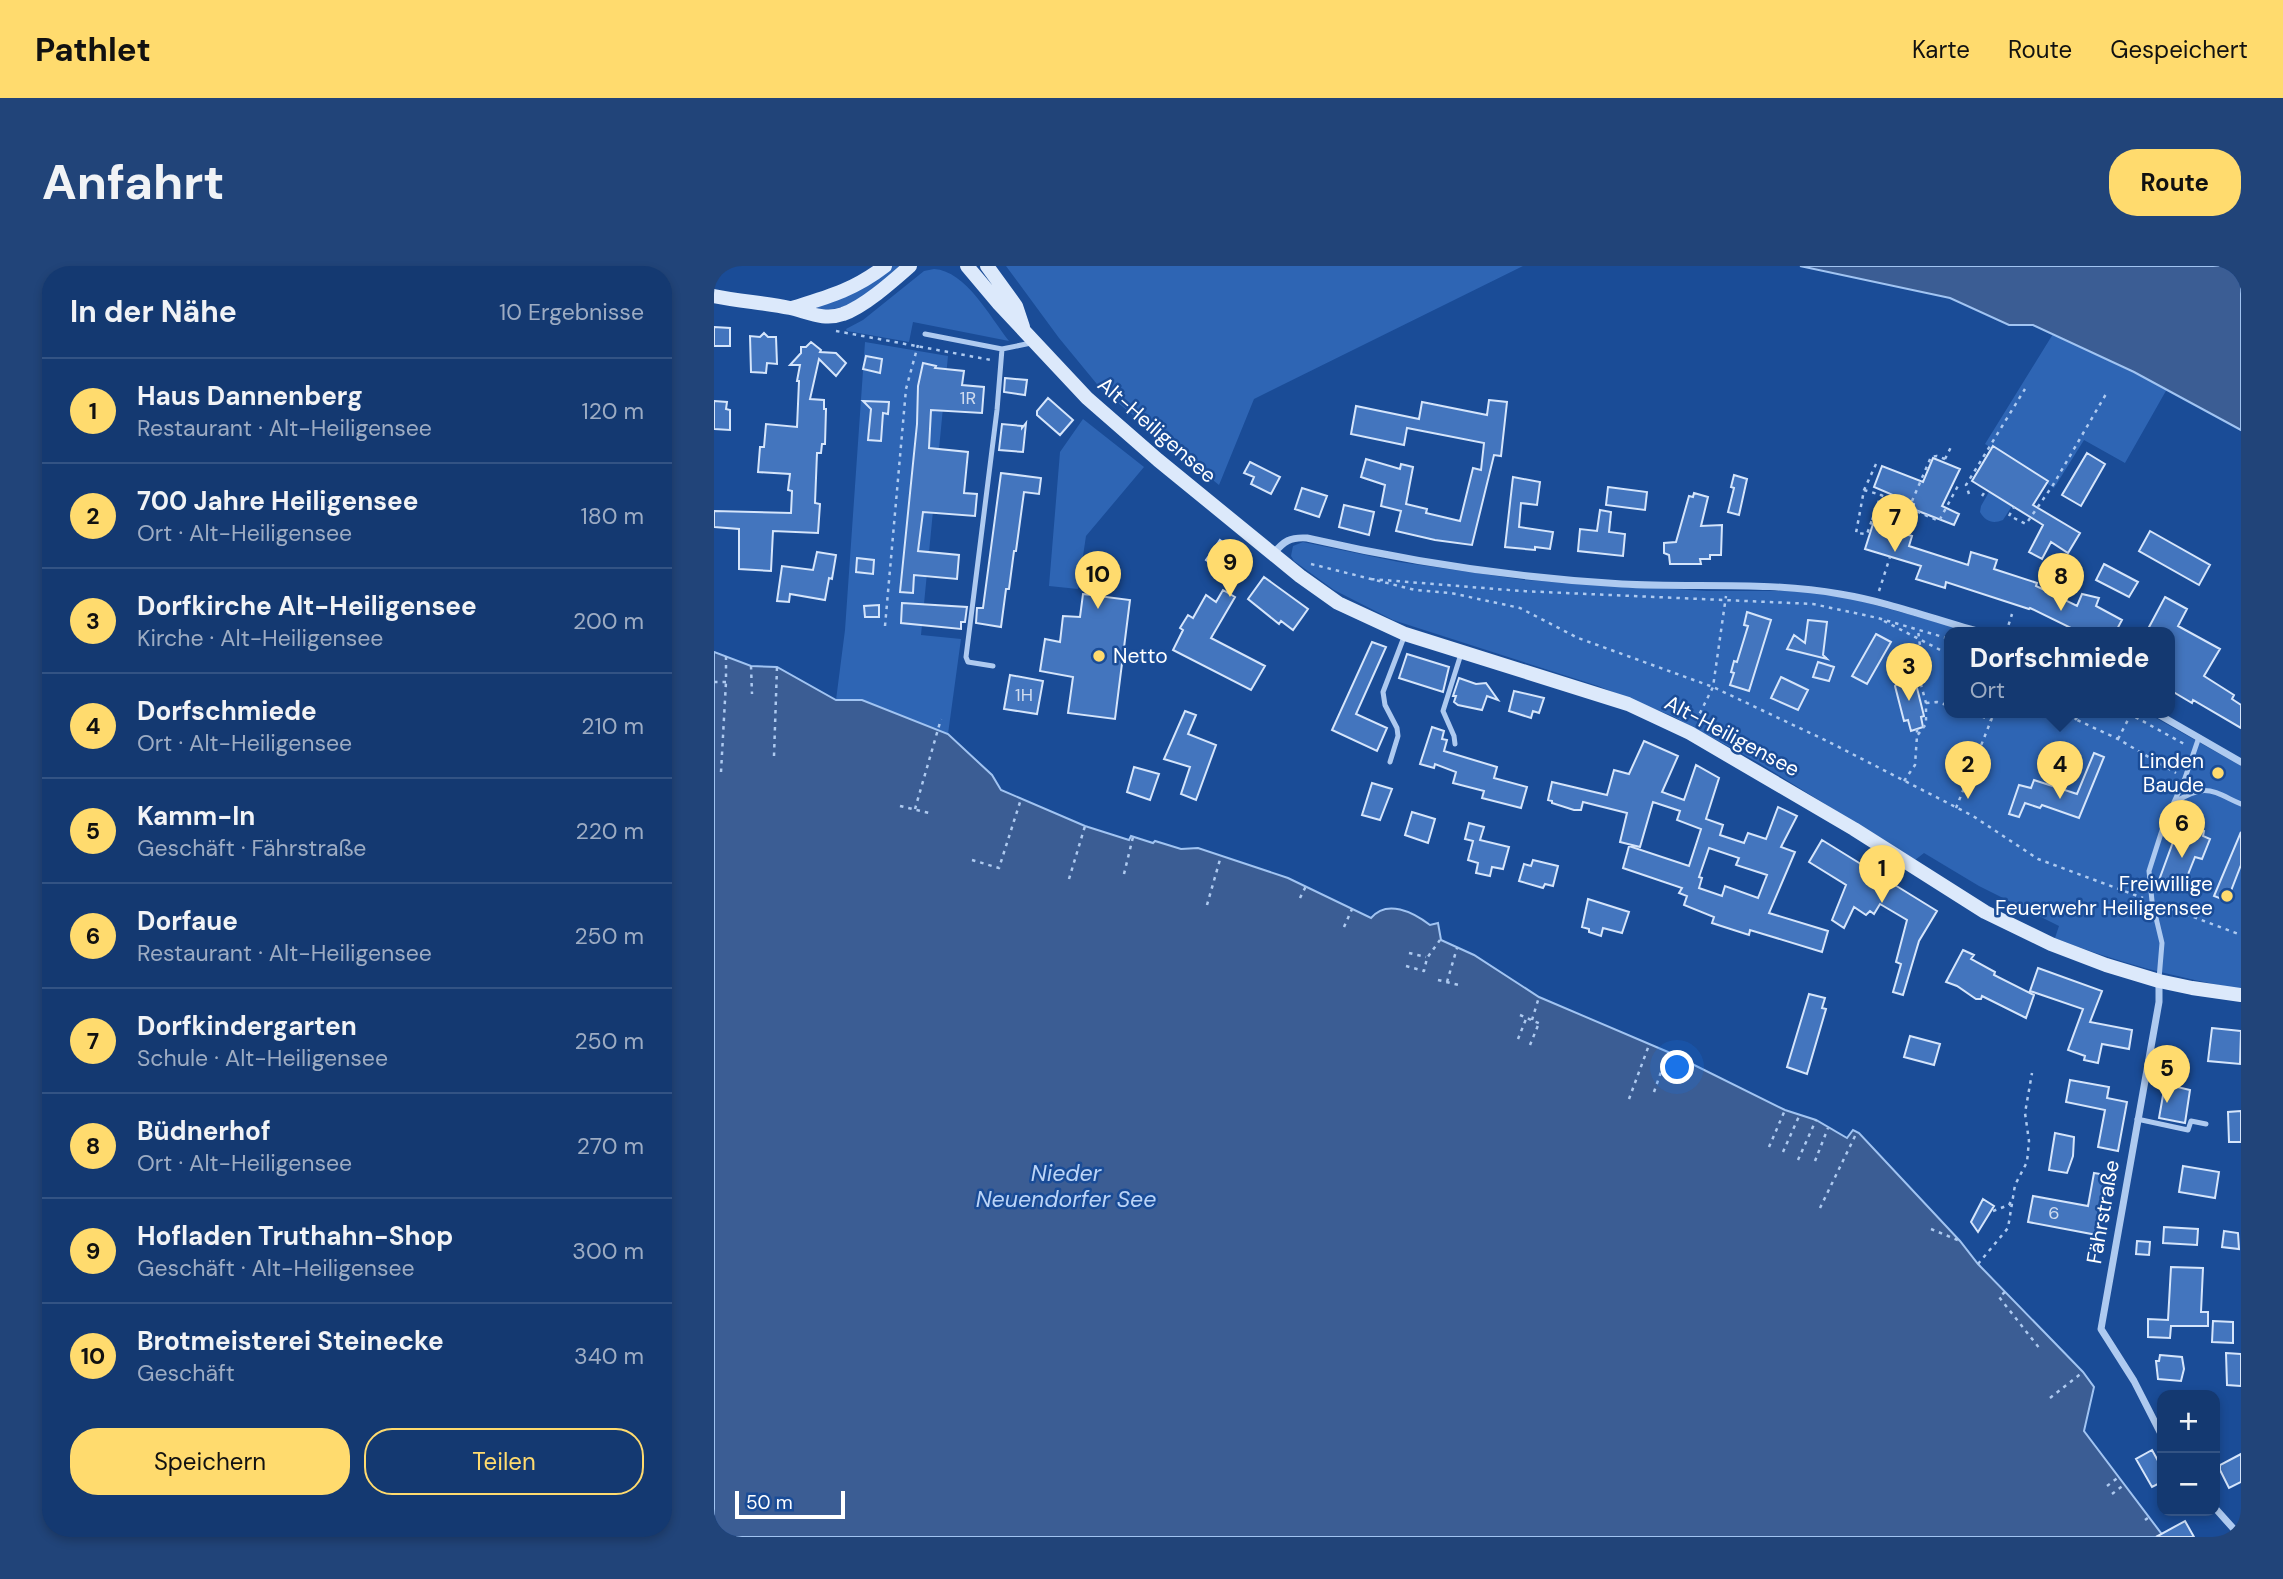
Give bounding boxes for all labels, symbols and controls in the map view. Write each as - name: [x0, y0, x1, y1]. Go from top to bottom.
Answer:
- text: Pathlet: [35, 28, 151, 71]
- text: Karte: [1912, 34, 1970, 65]
- text: Route: [2008, 34, 2072, 65]
- text: Gespeichert: [2110, 34, 2248, 65]
- button: Route: [2109, 149, 2241, 216]
- text: Anfahrt: [42, 150, 224, 214]
- text: In der Nähe: [70, 292, 237, 331]
- text: 10 Ergebnisse: [499, 297, 644, 327]
- street label: Alt-Heiligensee: [1092, 371, 1222, 489]
- text: Haus Dannenberg: [137, 379, 363, 413]
- house number: 1R: [960, 386, 976, 410]
- text: 1: [89, 396, 97, 426]
- text: 120 m: [581, 396, 644, 426]
- text: Restaurant · Alt-Heiligensee: [137, 413, 432, 443]
- text: 700 Jahre Heiligensee: [137, 484, 418, 518]
- pin: 7: [1872, 494, 1918, 552]
- text: 2: [86, 501, 100, 531]
- text: 180 m: [580, 501, 644, 531]
- text: Ort · Alt-Heiligensee: [137, 518, 352, 548]
- pin: 9: [1207, 539, 1253, 597]
- pin: 10: [1075, 551, 1121, 609]
- pin: 8: [2038, 553, 2084, 611]
- text: Dorfkirche Alt-Heiligensee: [137, 589, 477, 623]
- text: 3: [86, 606, 100, 636]
- text: 200 m: [573, 606, 644, 636]
- text: Kirche · Alt-Heiligensee: [137, 623, 383, 653]
- popup: [1944, 627, 2175, 718]
- text: Dorfschmiede: [1970, 641, 2149, 675]
- place label: Netto: [1113, 642, 1168, 670]
- pin: 3: [1886, 643, 1932, 701]
- marker: Netto: [1091, 648, 1107, 664]
- text: Ort: [1970, 675, 2005, 705]
- house number: 1H: [1015, 683, 1033, 707]
- street label: Alt-Heiligensee: [1660, 689, 1804, 783]
- text: Dorfschmiede: [137, 694, 317, 728]
- text: 4: [86, 711, 100, 741]
- text: 210 m: [581, 711, 644, 741]
- text: Ort · Alt-Heiligensee: [137, 728, 352, 758]
- pin: 2: [1945, 741, 1991, 799]
- pin: 4: [2037, 741, 2083, 799]
- place label: Linden Baude: [2139, 747, 2204, 799]
- marker: Linden Baude: [2210, 765, 2226, 781]
- text: Kamm-In: [137, 799, 255, 833]
- pin: 6: [2159, 800, 2205, 858]
- text: 5: [86, 816, 100, 846]
- text: 220 m: [575, 816, 644, 846]
- text: Geschäft · Fährstraße: [137, 833, 366, 863]
- pin: 1: [1859, 845, 1905, 903]
- place label: Freiwillige Feuerwehr Heiligensee: [1995, 870, 2213, 922]
- marker: Freiwillige Feuerwehr Heiligensee: [2219, 888, 2235, 904]
- text: Dorfaue: [137, 904, 238, 938]
- text: 6: [86, 921, 100, 951]
- text: 250 m: [574, 921, 644, 951]
- text: Restaurant · Alt-Heiligensee: [137, 938, 432, 968]
- text: Dorfkindergarten: [137, 1009, 357, 1043]
- text: 7: [87, 1026, 99, 1056]
- text: 250 m: [574, 1026, 644, 1056]
- text: Schule · Alt-Heiligensee: [137, 1043, 388, 1073]
- pin: 5: [2144, 1045, 2190, 1103]
- your location: [1660, 1050, 1694, 1084]
- text: Büdnerhof: [137, 1114, 271, 1148]
- text: 8: [86, 1131, 100, 1161]
- text: 270 m: [577, 1131, 644, 1161]
- text: Ort · Alt-Heiligensee: [137, 1148, 352, 1178]
- water label: Nieder Neuendorfer See: [976, 1158, 1156, 1214]
- street label: Fährstraße: [2080, 1158, 2126, 1266]
- house number: 6: [2048, 1201, 2060, 1225]
- text: Hofladen Truthahn-Shop: [137, 1219, 453, 1253]
- text: 9: [86, 1236, 100, 1266]
- text: 300 m: [572, 1236, 644, 1266]
- text: Geschäft · Alt-Heiligensee: [137, 1253, 415, 1283]
- text: Brotmeisterei Steinecke: [137, 1324, 444, 1358]
- text: 10: [81, 1341, 105, 1371]
- text: 340 m: [574, 1341, 644, 1371]
- text: Geschäft: [137, 1358, 235, 1388]
- map controls: [2157, 1390, 2220, 1516]
- button: +: [2157, 1390, 2220, 1453]
- button: Speichern: [70, 1428, 350, 1495]
- button: Teilen: [364, 1428, 644, 1495]
- button: −: [2157, 1453, 2220, 1516]
- scale bar: [735, 1488, 845, 1520]
- text: 50 m: [746, 1490, 793, 1515]

